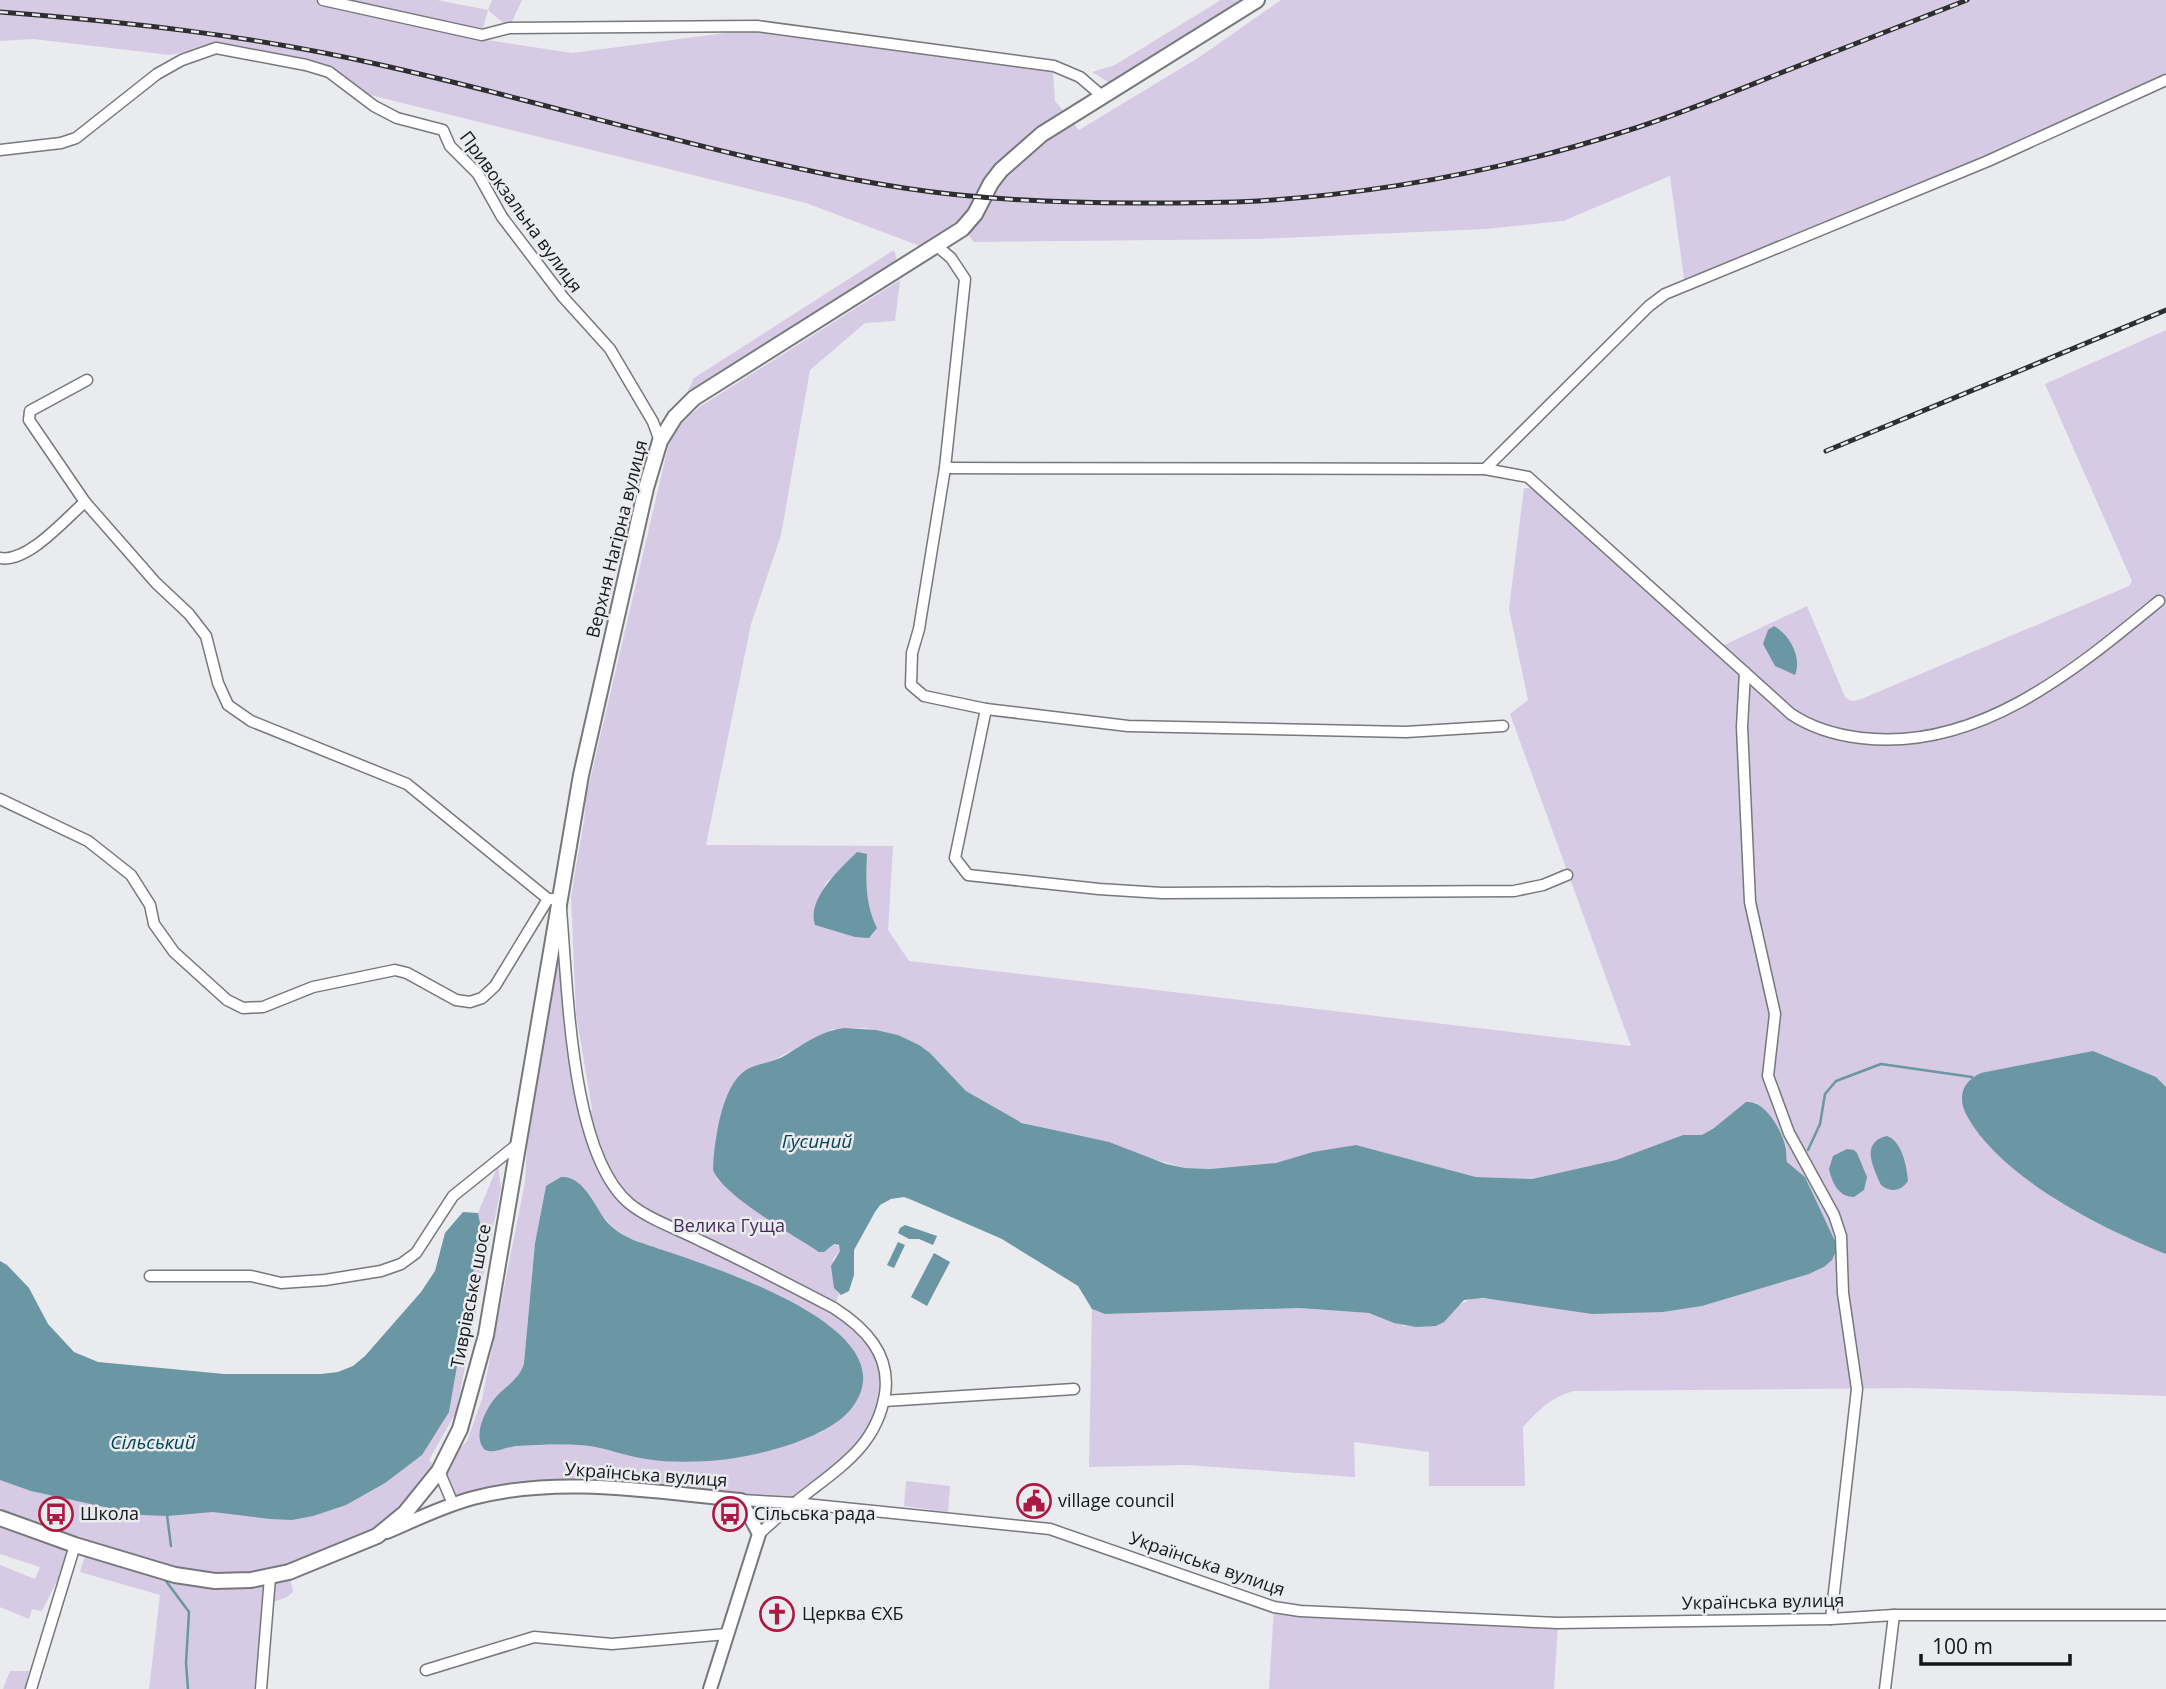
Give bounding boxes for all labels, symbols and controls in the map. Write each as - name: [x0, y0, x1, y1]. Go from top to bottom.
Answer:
- street label: Привокзальна вулиця: [455, 126, 589, 297]
- street label: Верхня Нагірна вулиця: [580, 437, 652, 640]
- water label: Гусиний: [782, 1128, 852, 1154]
- park label: Велика Гуща: [673, 1213, 785, 1237]
- street label: Тиврівське шосе: [444, 1222, 496, 1370]
- water label: Сільський: [110, 1429, 196, 1455]
- street label: Українська вулиця: [564, 1456, 728, 1492]
- public building icon: village council: [1015, 1482, 1053, 1520]
- place label: village council: [1058, 1488, 1174, 1512]
- bus stop icon: Школа: [37, 1495, 75, 1533]
- bus stop icon: Сільська рада: [711, 1495, 749, 1533]
- place label: Школа: [80, 1501, 139, 1525]
- place label: Сільська рада: [754, 1501, 875, 1525]
- street label: Українська вулиця: [1126, 1525, 1288, 1601]
- street label: Українська вулиця: [1681, 1588, 1845, 1614]
- church icon: Церква ЄХБ: [758, 1595, 796, 1633]
- place label: Церква ЄХБ: [802, 1601, 904, 1625]
- scale bar: [1921, 1622, 2070, 1666]
- text: 100 m: [1932, 1632, 1993, 1660]

